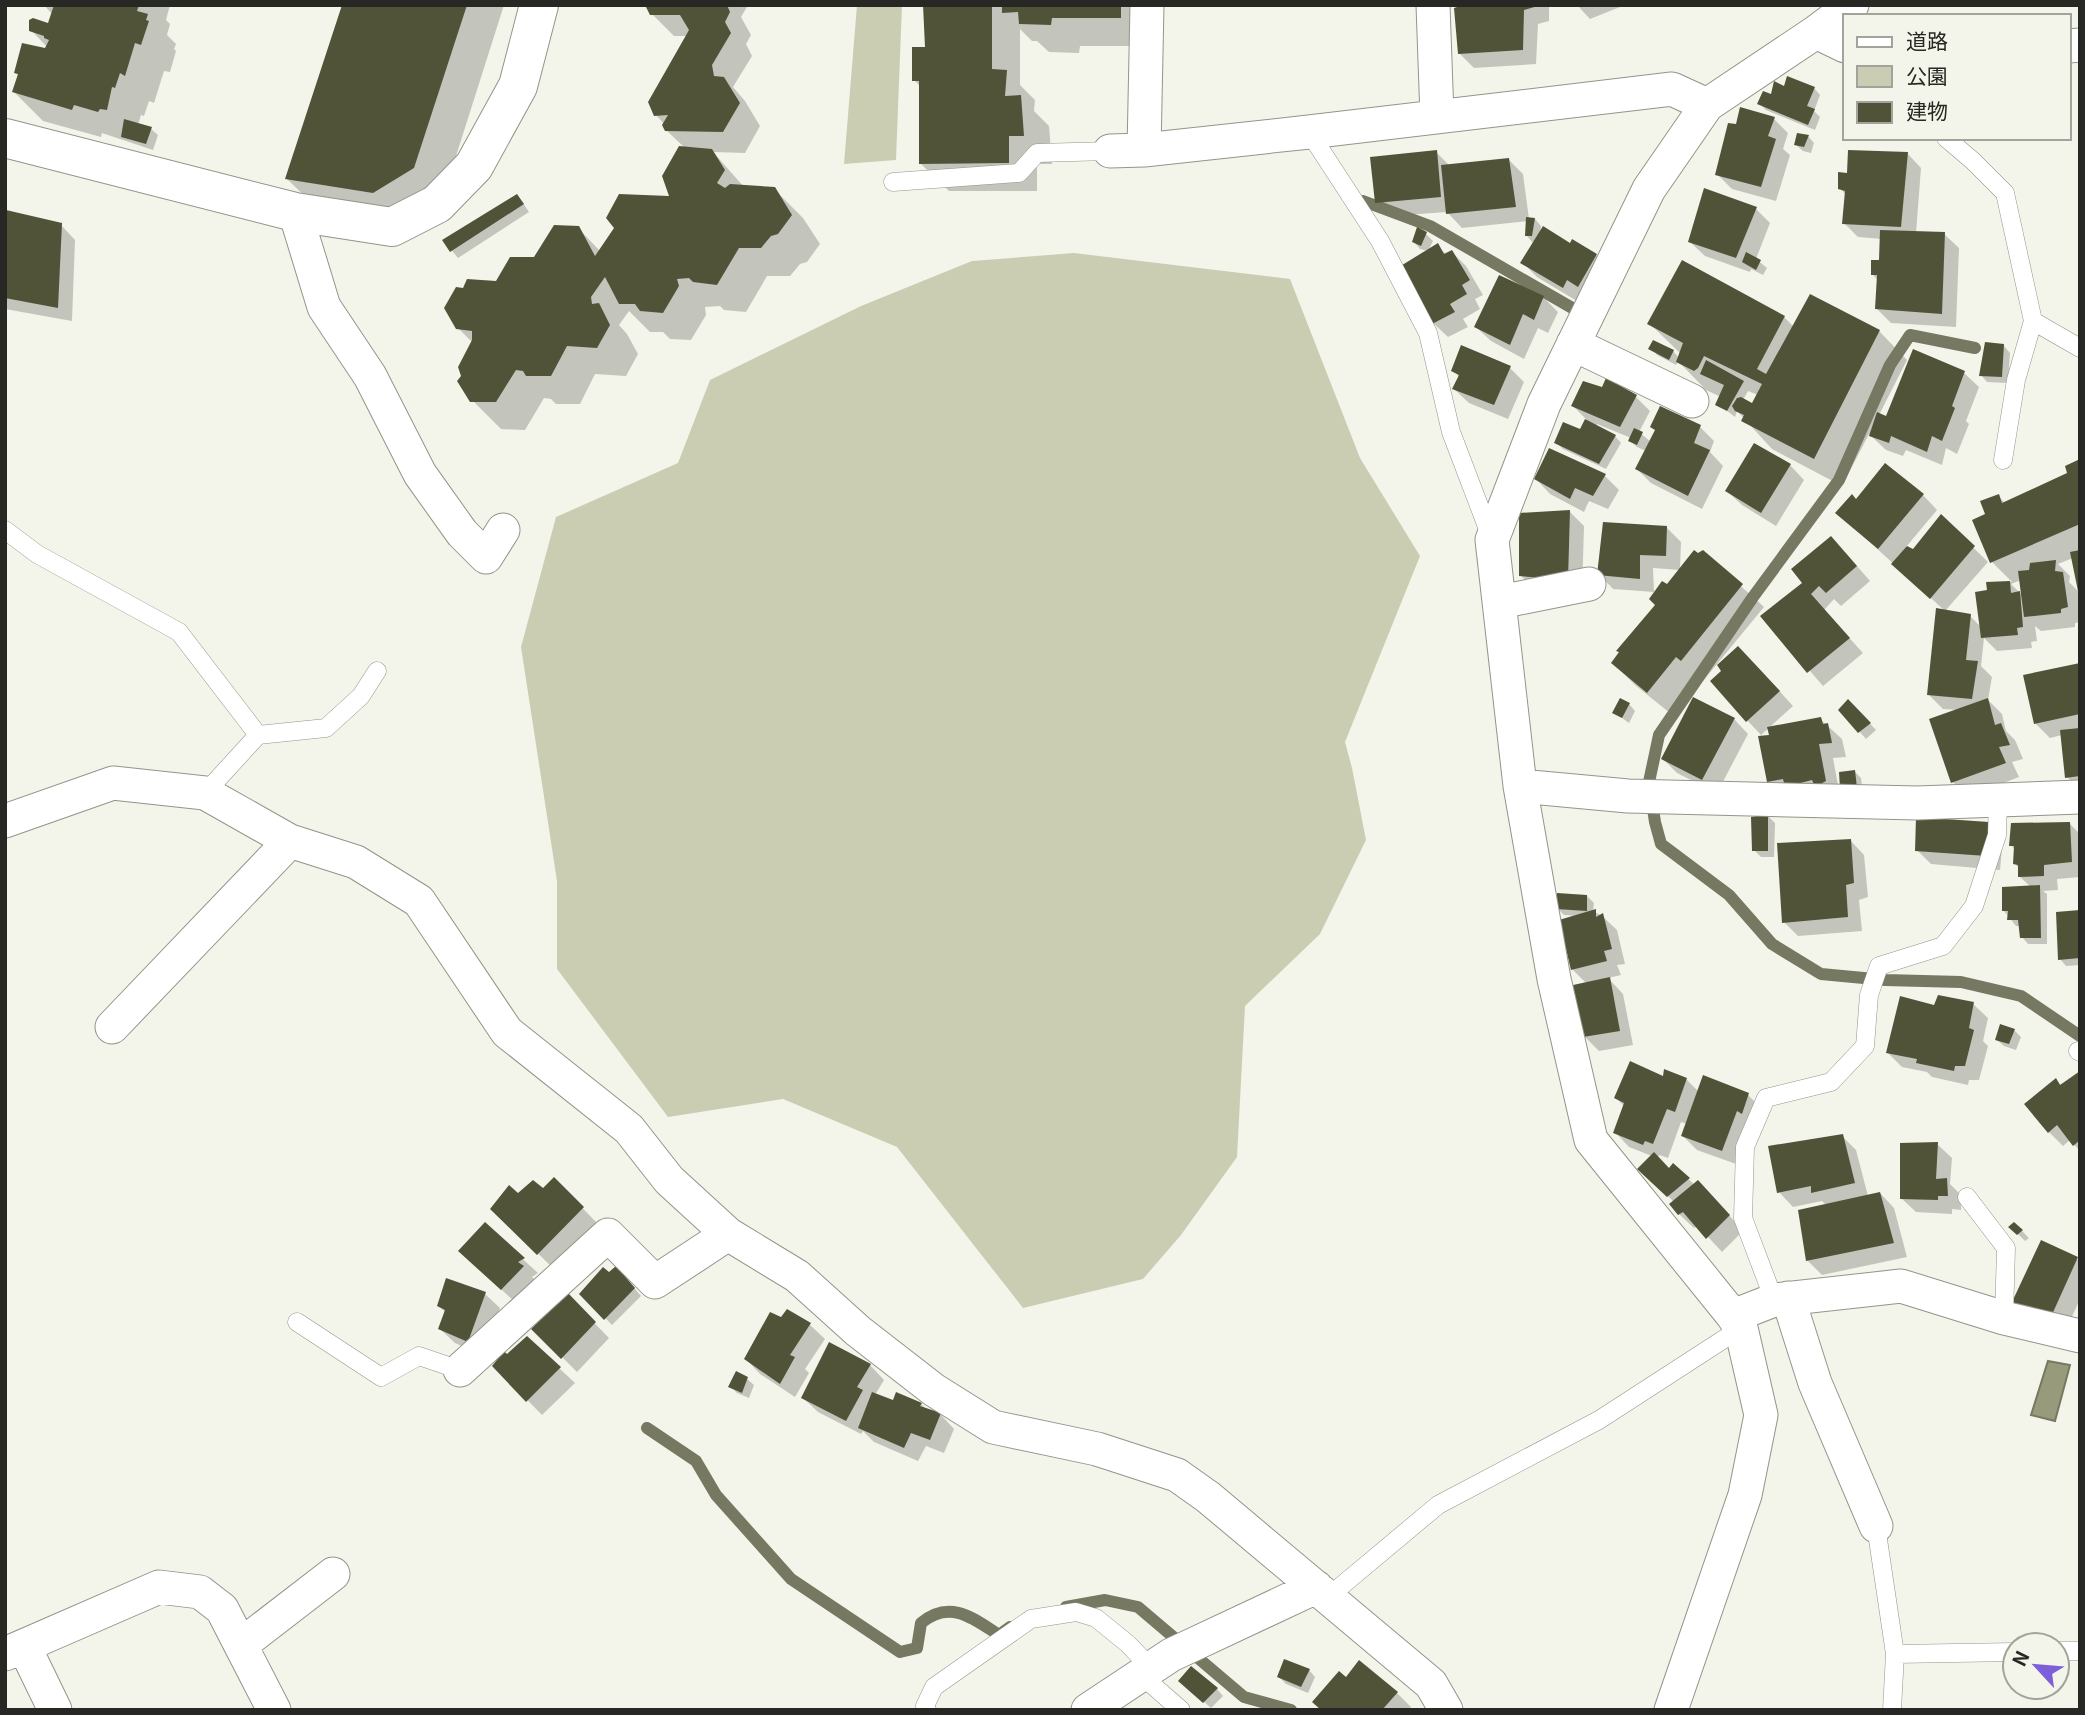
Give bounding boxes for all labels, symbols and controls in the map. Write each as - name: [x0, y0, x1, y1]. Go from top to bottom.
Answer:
- legend: [1843, 14, 2071, 140]
- text: 道路: [1906, 25, 1948, 55]
- text: 公園: [1906, 60, 1948, 90]
- text: 建物: [1906, 95, 1948, 125]
- north arrow: [2001, 1631, 2071, 1701]
- text: N: [2004, 1646, 2035, 1670]

